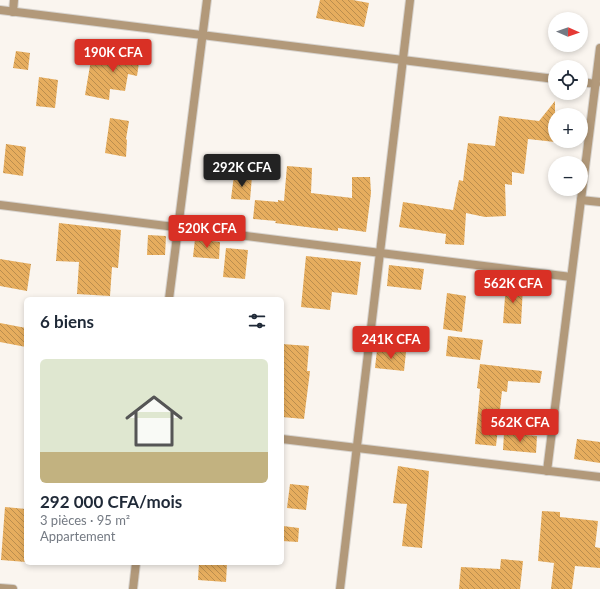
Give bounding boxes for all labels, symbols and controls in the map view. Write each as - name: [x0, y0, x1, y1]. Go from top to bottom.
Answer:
- north arrow: [548, 12, 588, 52]
- map controls: [548, 12, 588, 196]
- pin: 190K CFA: [72, 39, 154, 73]
- text: 190K CFA: [84, 44, 142, 60]
- button: locate: [548, 60, 588, 100]
- button: +: [548, 108, 588, 148]
- pin: 292K CFA: [201, 154, 283, 188]
- button: −: [548, 156, 588, 196]
- text: 292K CFA: [213, 159, 271, 175]
- pin: 520K CFA: [166, 215, 248, 249]
- text: 520K CFA: [178, 220, 236, 236]
- pin: 562K CFA: [472, 270, 554, 304]
- text: 562K CFA: [484, 275, 542, 291]
- icon: filters: [246, 310, 268, 332]
- text: 6 biens: [40, 311, 94, 332]
- pin: 241K CFA: [350, 326, 432, 360]
- text: 241K CFA: [362, 331, 420, 347]
- icon: home: [118, 385, 190, 457]
- pin: 562K CFA: [479, 409, 561, 443]
- text: 562K CFA: [491, 414, 549, 430]
- text: 292 000 CFA/mois: [40, 491, 182, 512]
- text: 3 pièces · 95 m²: [40, 512, 130, 528]
- text: Appartement: [40, 528, 115, 544]

